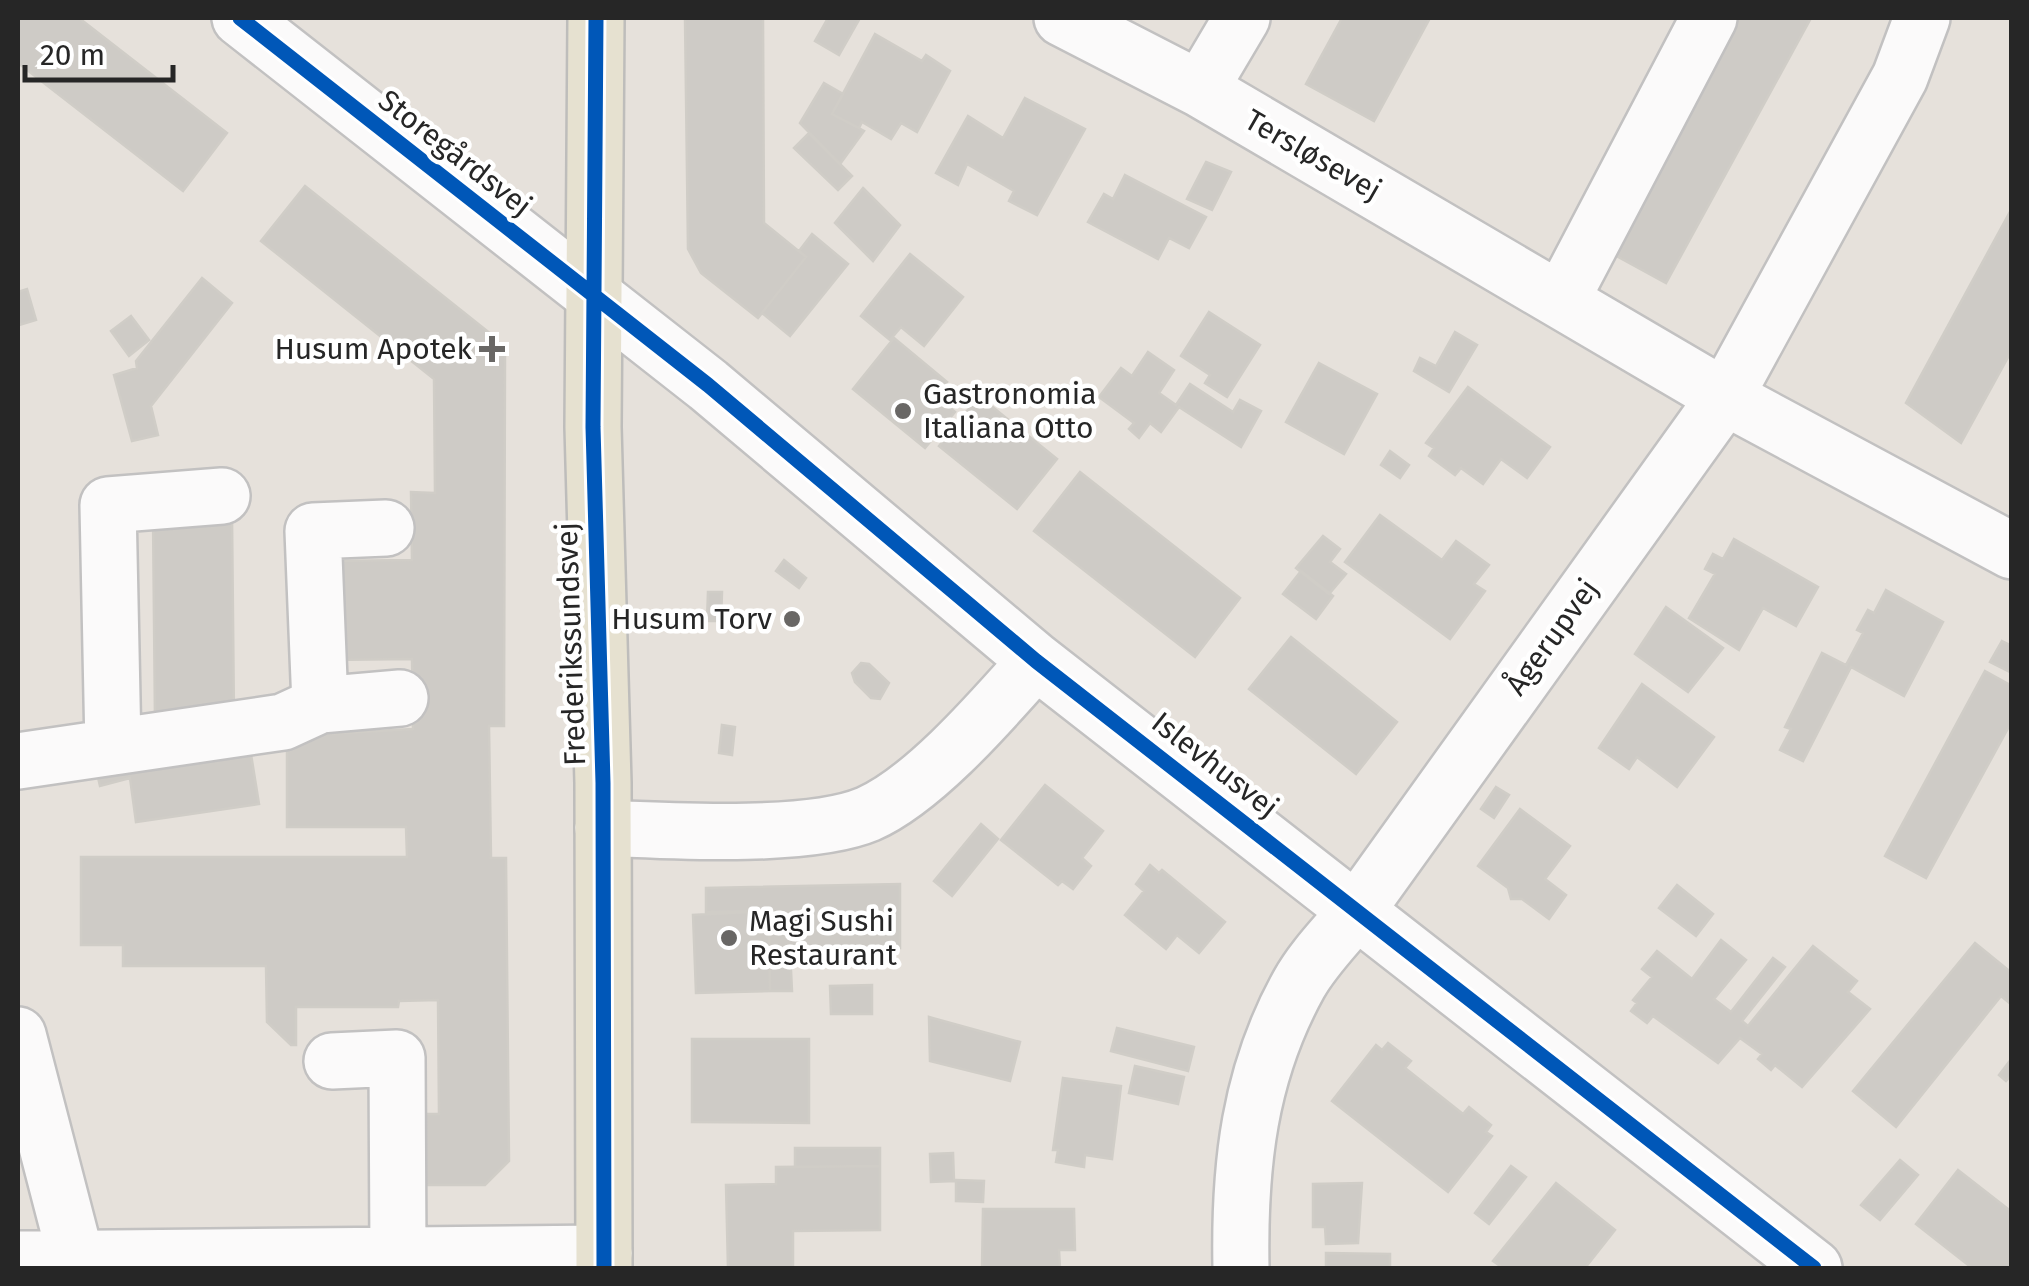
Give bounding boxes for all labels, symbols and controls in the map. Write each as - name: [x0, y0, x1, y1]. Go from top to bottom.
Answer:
- scale bar: [25, 20, 172, 82]
- text: 20 m: [40, 37, 105, 73]
- street label: Storegårdsvej: [371, 82, 539, 224]
- street label: Tersløsevej: [1239, 102, 1387, 208]
- place label: Husum Apotek: [274, 331, 473, 367]
- marker: Husum Apotek: [481, 338, 503, 360]
- place label: Gastronomia Italiana Otto: [923, 376, 1097, 446]
- marker: Gastronomia Italiana Otto: [892, 400, 914, 422]
- street label: Frederikssundsvej: [549, 522, 593, 766]
- street label: Ågerupvej: [1497, 571, 1606, 702]
- place label: Husum Torv: [611, 601, 772, 637]
- marker: Husum Torv: [781, 608, 803, 630]
- street label: Islevhusvej: [1145, 705, 1285, 825]
- place label: Magi Sushi Restaurant: [749, 903, 897, 973]
- marker: Magi Sushi Restaurant: [718, 927, 740, 949]

